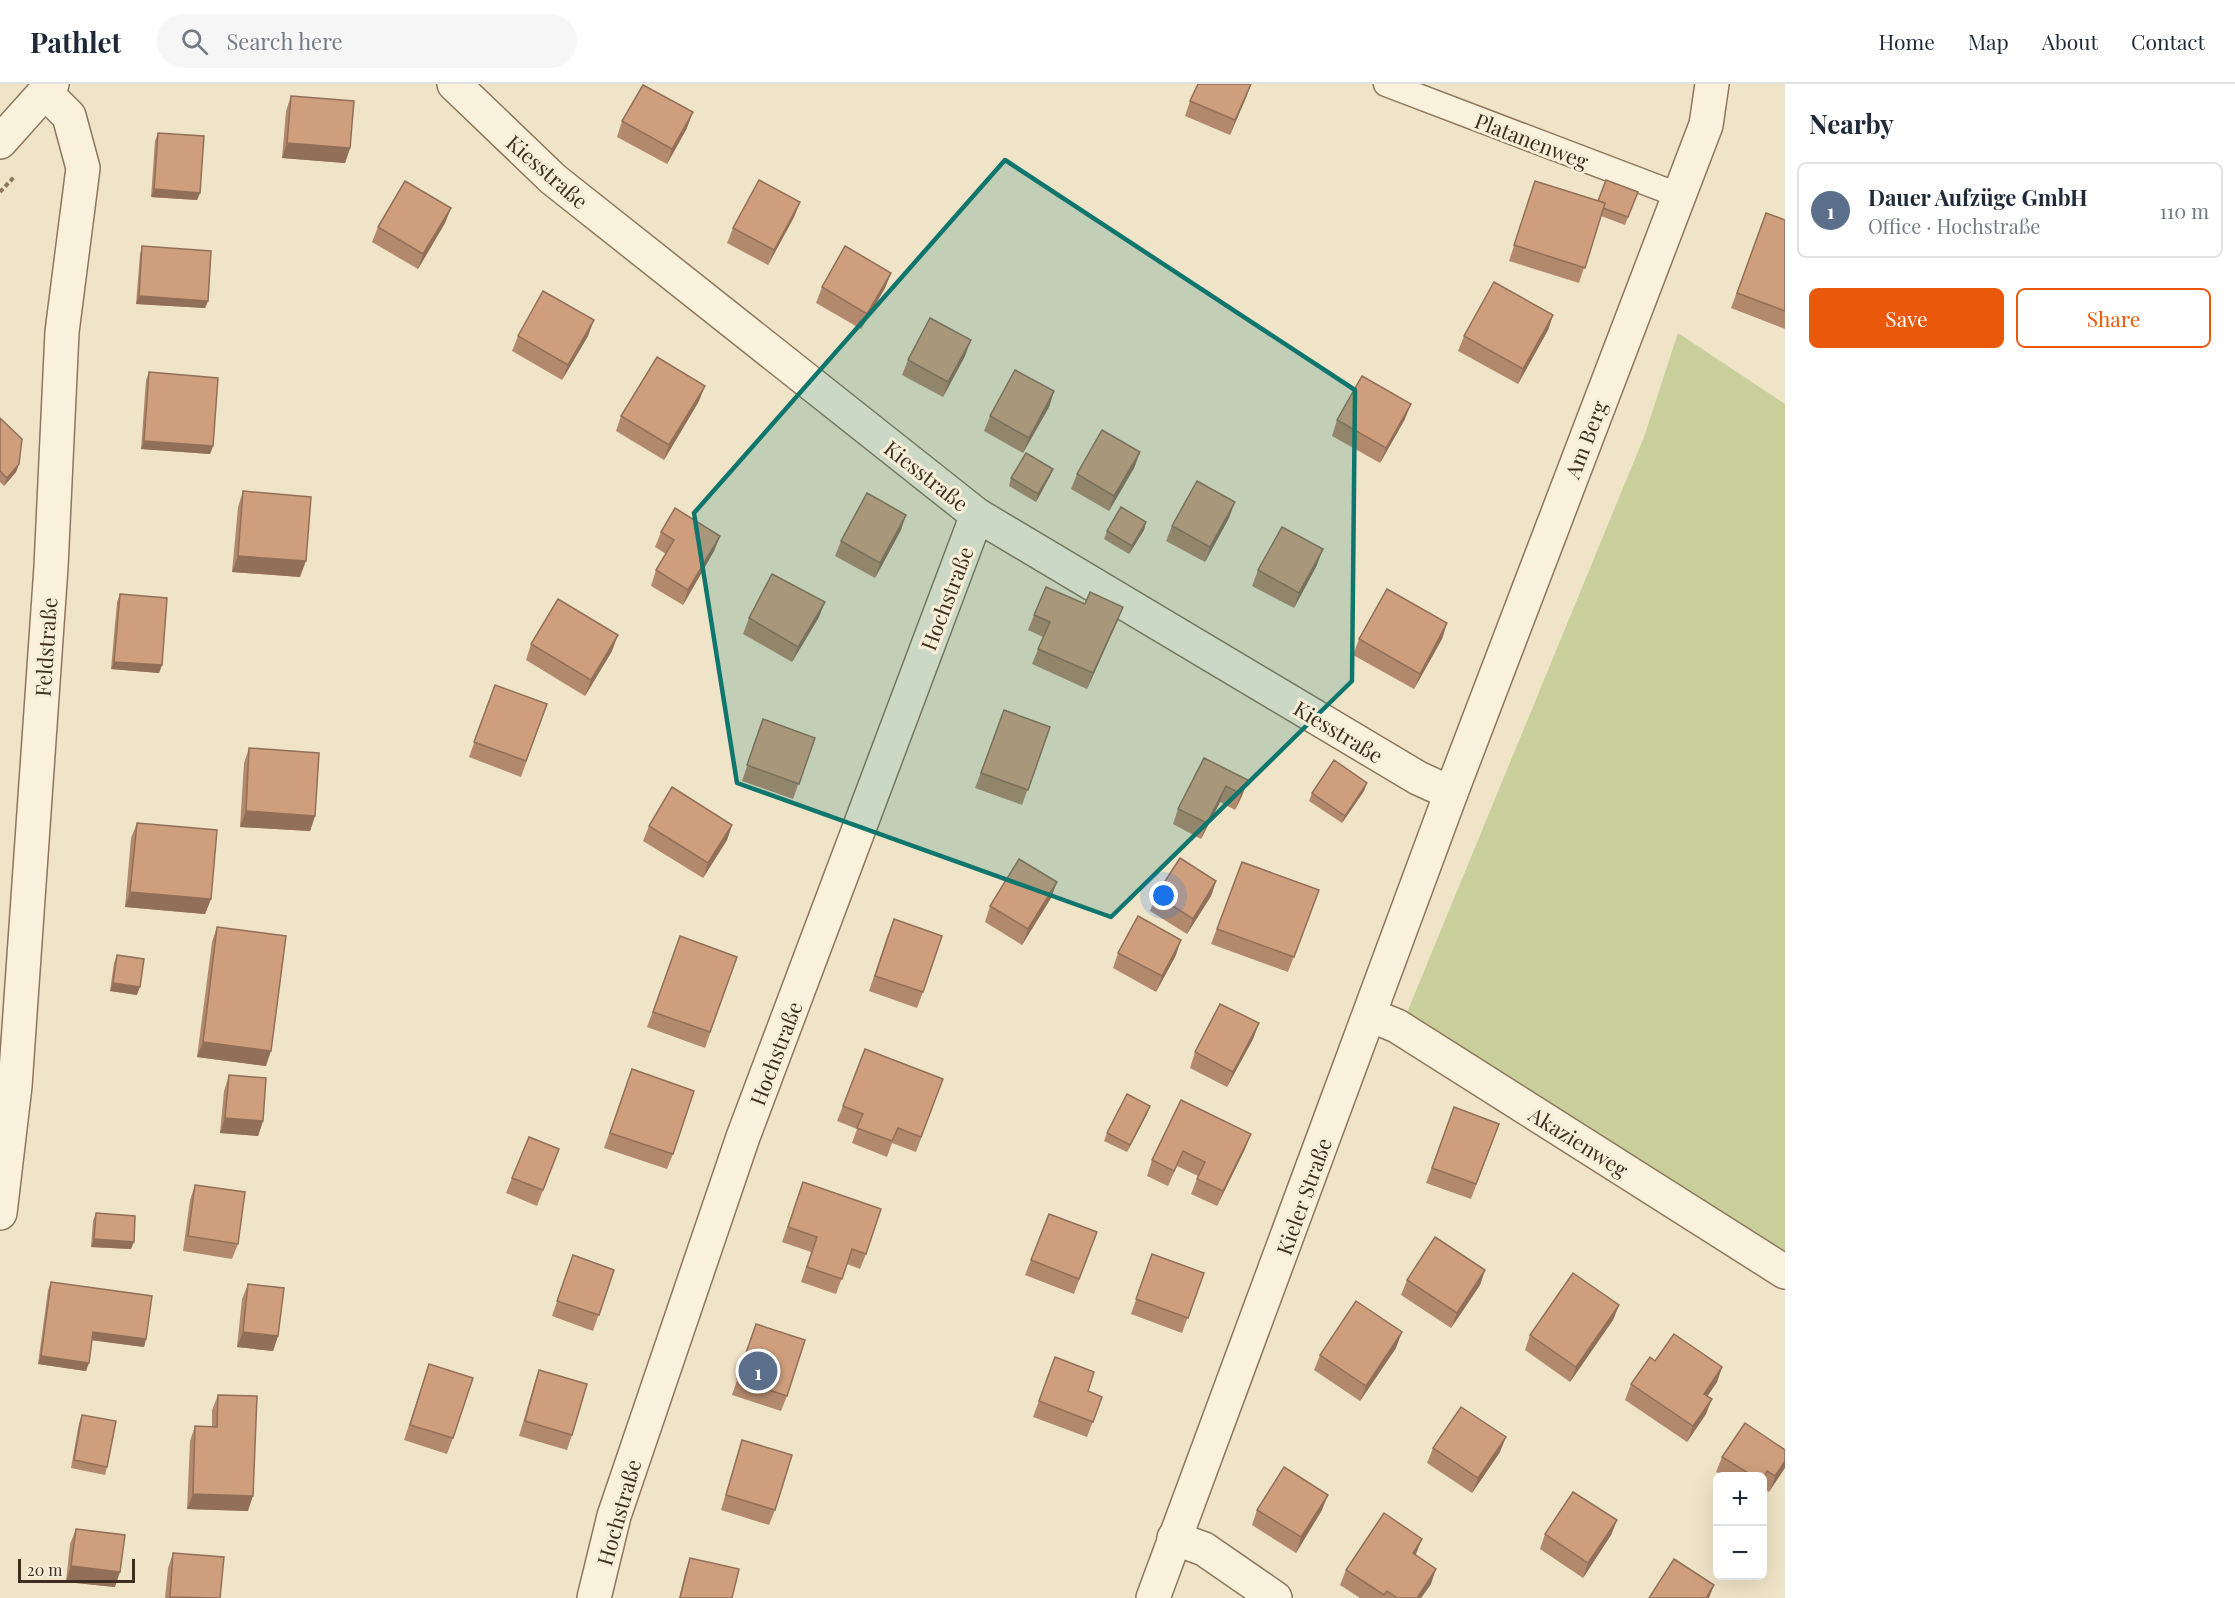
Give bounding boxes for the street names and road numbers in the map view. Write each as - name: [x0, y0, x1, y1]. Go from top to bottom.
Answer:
- street label: Platanenweg: [1471, 105, 1593, 175]
- street label: Kiesstraße: [501, 128, 595, 214]
- street label: Am Berg: [1557, 396, 1613, 483]
- street label: Kiesstraße: [879, 433, 975, 517]
- street label: Hochstraße: [913, 542, 979, 654]
- street label: Feldstraße: [28, 596, 62, 698]
- street label: Kiesstraße: [1289, 693, 1389, 769]
- street label: Hochstraße: [742, 997, 808, 1109]
- street label: Akazienweg: [1523, 1099, 1634, 1183]
- street label: Kieler Straße: [1269, 1134, 1337, 1258]
- street label: Hochstraße: [590, 1456, 646, 1568]

